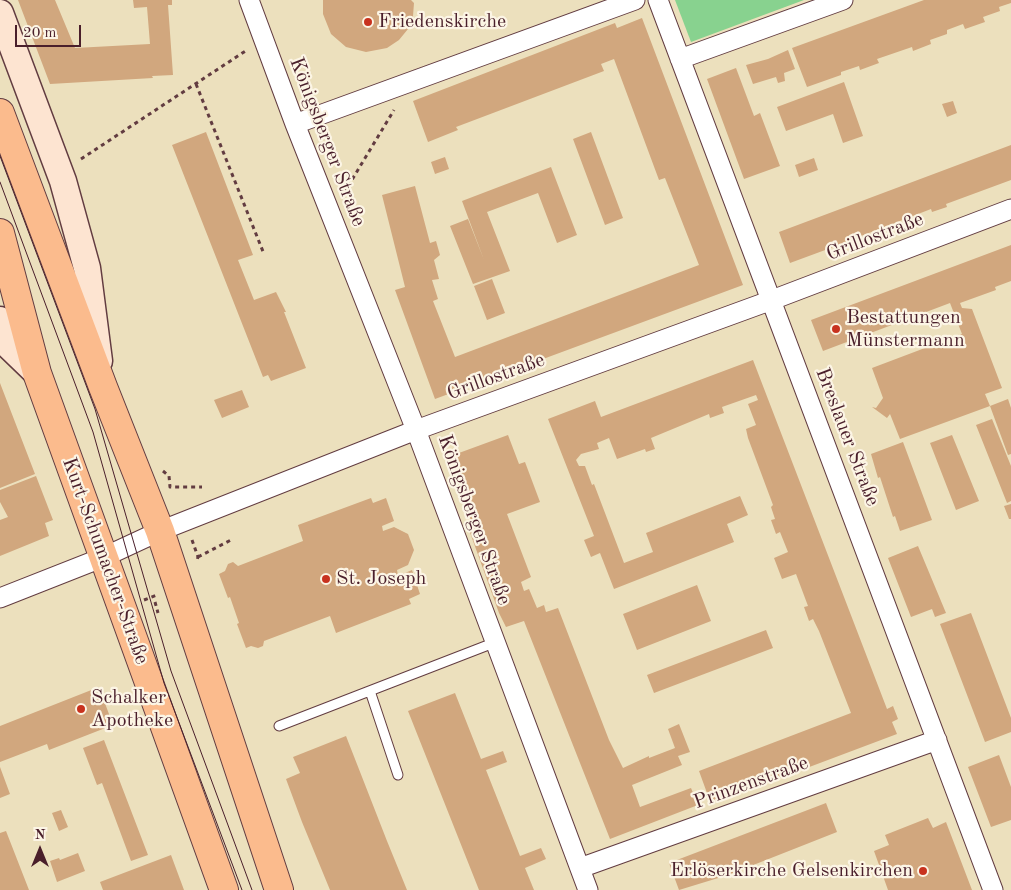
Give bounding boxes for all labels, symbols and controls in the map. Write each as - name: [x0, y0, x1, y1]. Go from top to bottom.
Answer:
- place label: Friedenskirche: [378, 10, 506, 34]
- scale bar: [18, 15, 84, 47]
- marker: Friedenskirche: [362, 16, 374, 28]
- text: 20 m: [23, 26, 57, 41]
- street label: Königsberger Straße: [284, 54, 370, 230]
- street label: Grillostraße: [823, 207, 927, 267]
- place label: Bestattungen Münstermann: [846, 306, 965, 353]
- marker: Bestattungen Münstermann: [830, 323, 842, 335]
- street label: Grillostraße: [444, 348, 548, 406]
- street label: Breslauer Straße: [810, 365, 884, 509]
- street label: Königsberger Straße: [432, 432, 516, 608]
- street label: Kurt-Schumacher-Straße: [56, 454, 154, 668]
- place label: St. Joseph: [336, 567, 426, 591]
- marker: St. Joseph: [320, 573, 332, 585]
- place label: Schalker Apotheke: [91, 686, 173, 733]
- marker: Schalker Apotheke: [75, 703, 87, 715]
- street label: Prinzenstraße: [690, 751, 812, 815]
- north arrow: [15, 825, 65, 875]
- text: N: [35, 828, 45, 842]
- place label: Erlöserkirche Gelsenkirchen: [670, 859, 913, 883]
- marker: Erlöserkirche Gelsenkirchen: [917, 865, 929, 877]

